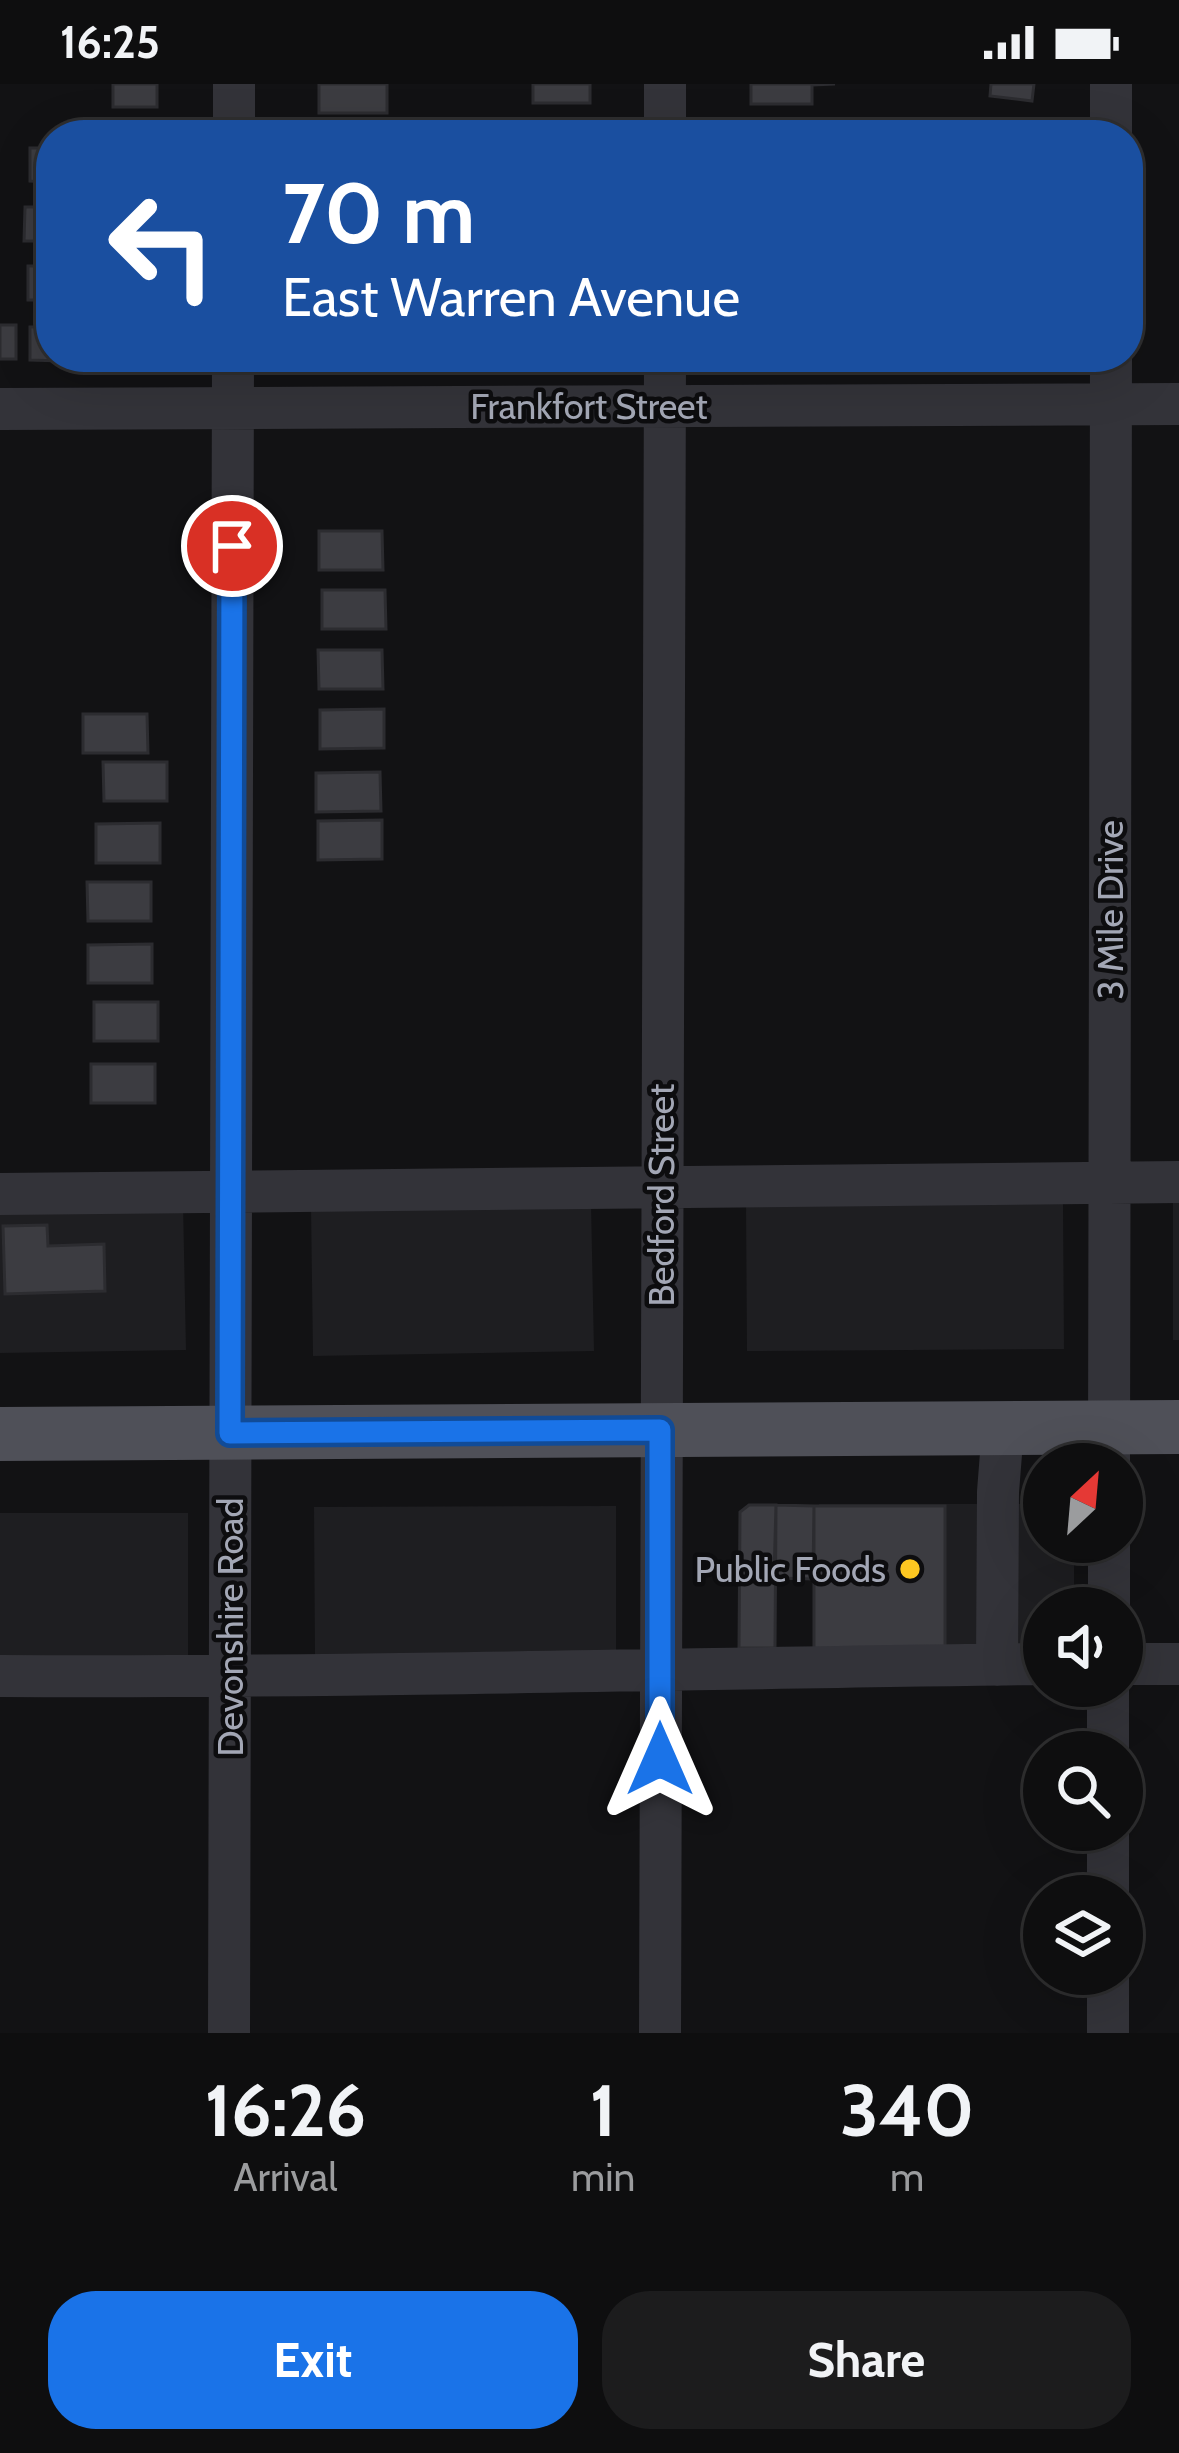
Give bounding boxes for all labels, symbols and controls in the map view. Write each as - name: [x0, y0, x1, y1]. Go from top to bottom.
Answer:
- text: 16:25: [60, 15, 160, 69]
- text: 70 m: [282, 162, 475, 264]
- icon: left: [84, 168, 240, 324]
- text: East Warren Avenue: [282, 264, 740, 330]
- street label: Frankfort Street: [470, 384, 708, 428]
- pin: [181, 495, 283, 597]
- icon: arrive: [199, 513, 265, 579]
- street label: 3 Mile Drive: [1088, 820, 1132, 1000]
- street label: Bedford Street: [639, 1084, 683, 1306]
- north arrow: [1023, 1443, 1143, 1563]
- map controls: [1023, 1443, 1143, 1995]
- street label: Devonshire Road: [208, 1497, 252, 1757]
- place label: Public Foods: [694, 1547, 886, 1591]
- marker: Public Foods: [897, 1556, 923, 1582]
- button: sound: [1023, 1587, 1143, 1707]
- position arrow: [597, 1696, 723, 1822]
- button: search: [1023, 1731, 1143, 1851]
- button: layers: [1023, 1875, 1143, 1995]
- text: 16:26: [205, 2067, 366, 2154]
- text: 1: [590, 2067, 616, 2154]
- text: 340: [840, 2067, 974, 2154]
- text: Arrival: [234, 2153, 337, 2201]
- text: min: [571, 2153, 635, 2201]
- text: m: [890, 2153, 924, 2201]
- button: Exit: [48, 2291, 578, 2429]
- button: Share: [602, 2291, 1131, 2429]

